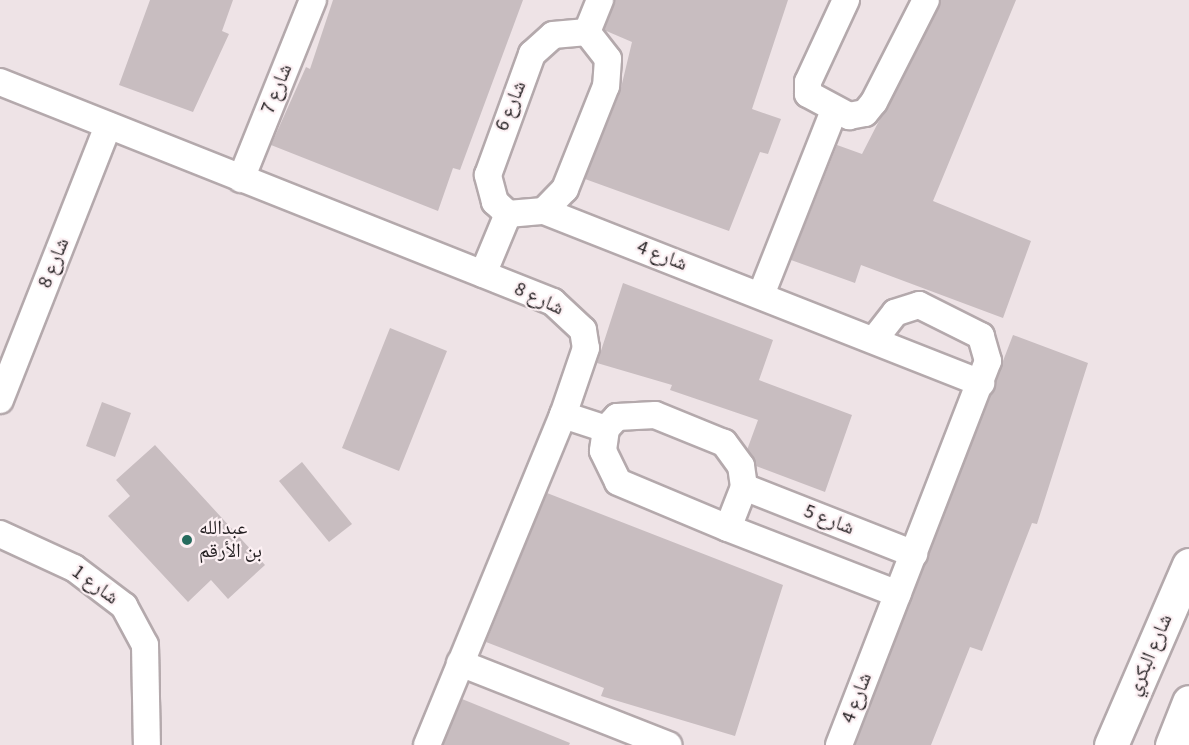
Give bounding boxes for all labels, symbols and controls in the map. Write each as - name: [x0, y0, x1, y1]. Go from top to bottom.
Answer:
- street label: شارع 7: [256, 60, 298, 118]
- street label: شارع 6: [490, 77, 532, 135]
- street label: شارع 8: [33, 234, 75, 292]
- street label: شارع 4: [633, 235, 691, 277]
- street label: شارع 8: [510, 277, 568, 321]
- street label: شارع 5: [800, 499, 858, 541]
- place label: عبدالله بن الأرقم: [199, 516, 262, 563]
- marker: عبدالله بن الأرقم: [180, 533, 194, 547]
- street label: شارع 1: [67, 560, 123, 610]
- street label: شارع البكري: [1122, 611, 1178, 699]
- street label: شارع 4: [836, 669, 878, 727]

